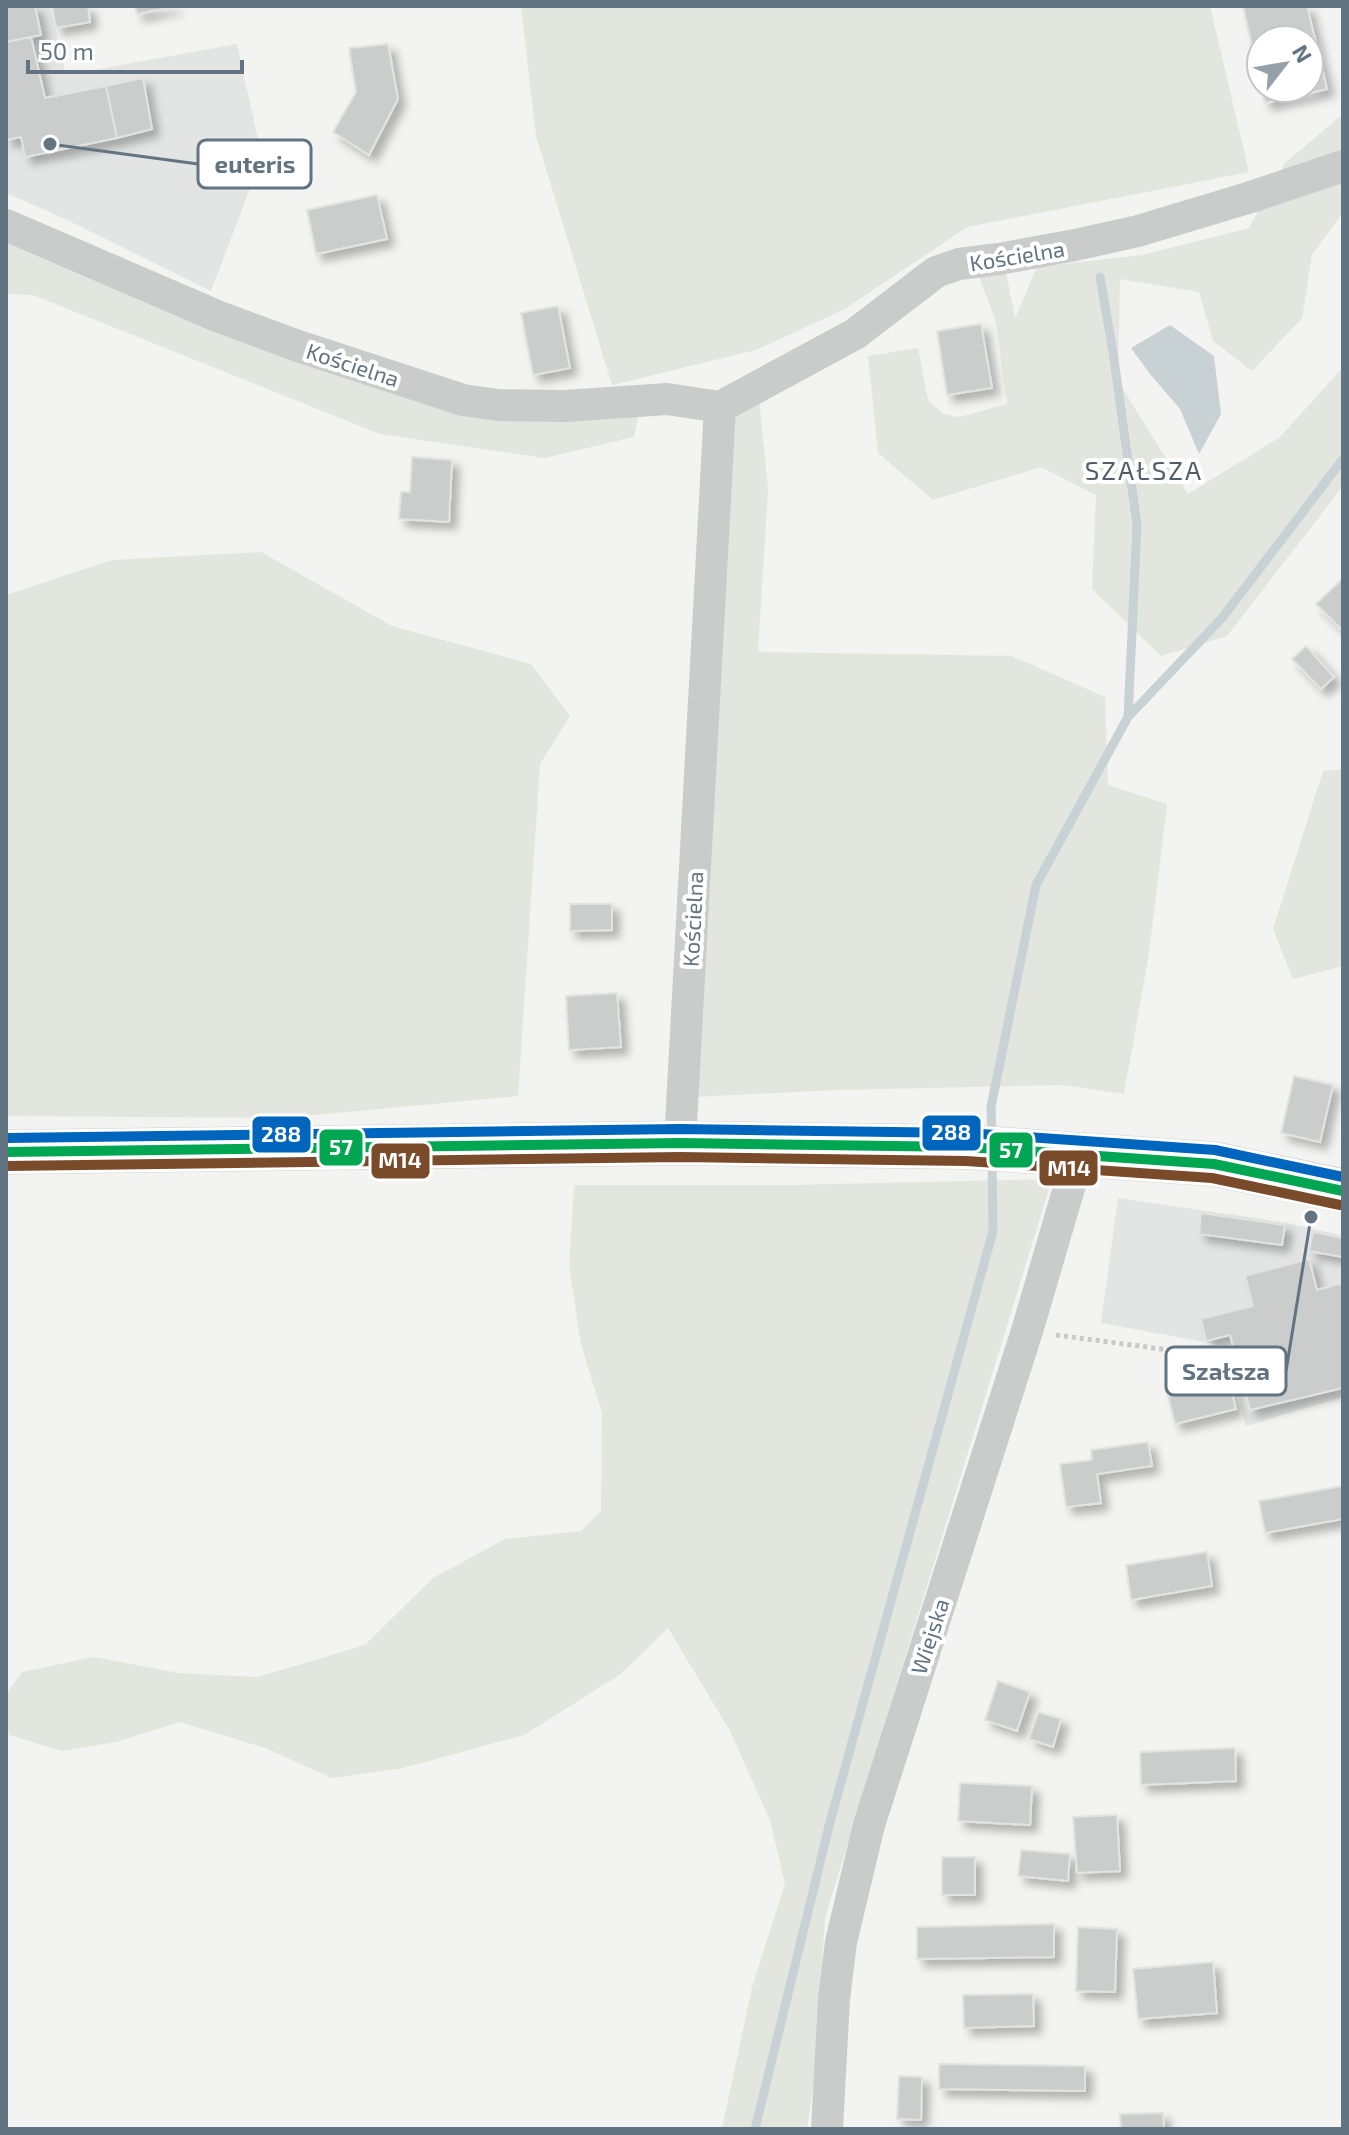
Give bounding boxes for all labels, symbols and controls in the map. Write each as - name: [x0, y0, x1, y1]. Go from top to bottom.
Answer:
- scale bar: [28, 24, 242, 74]
- north arrow: [1245, 24, 1325, 104]
- text: 50 m: [40, 36, 94, 65]
- text: N: [1288, 40, 1318, 67]
- callout: euteris: [198, 140, 311, 188]
- text: euteris: [215, 149, 295, 178]
- street label: Kościelna: [968, 235, 1066, 275]
- street label: Kościelna: [303, 337, 403, 391]
- district label: SZAŁSZA: [1085, 454, 1203, 485]
- street label: Kościelna: [677, 870, 707, 968]
- line badge: 288: [921, 1114, 982, 1152]
- line badge: 288: [251, 1115, 312, 1154]
- text: 288: [931, 1118, 971, 1144]
- text: 288: [261, 1120, 301, 1146]
- line badge: 57: [318, 1128, 364, 1167]
- line badge: 57: [988, 1131, 1034, 1169]
- text: 57: [329, 1133, 353, 1159]
- text: 57: [999, 1136, 1023, 1162]
- line badge: M14: [370, 1142, 431, 1180]
- text: M14: [378, 1146, 422, 1172]
- line badge: M14: [1038, 1149, 1099, 1187]
- text: M14: [1047, 1154, 1091, 1180]
- callout: Szałsza: [1166, 1347, 1286, 1395]
- text: Szałsza: [1182, 1356, 1270, 1385]
- street label: Wiejska: [905, 1595, 954, 1677]

